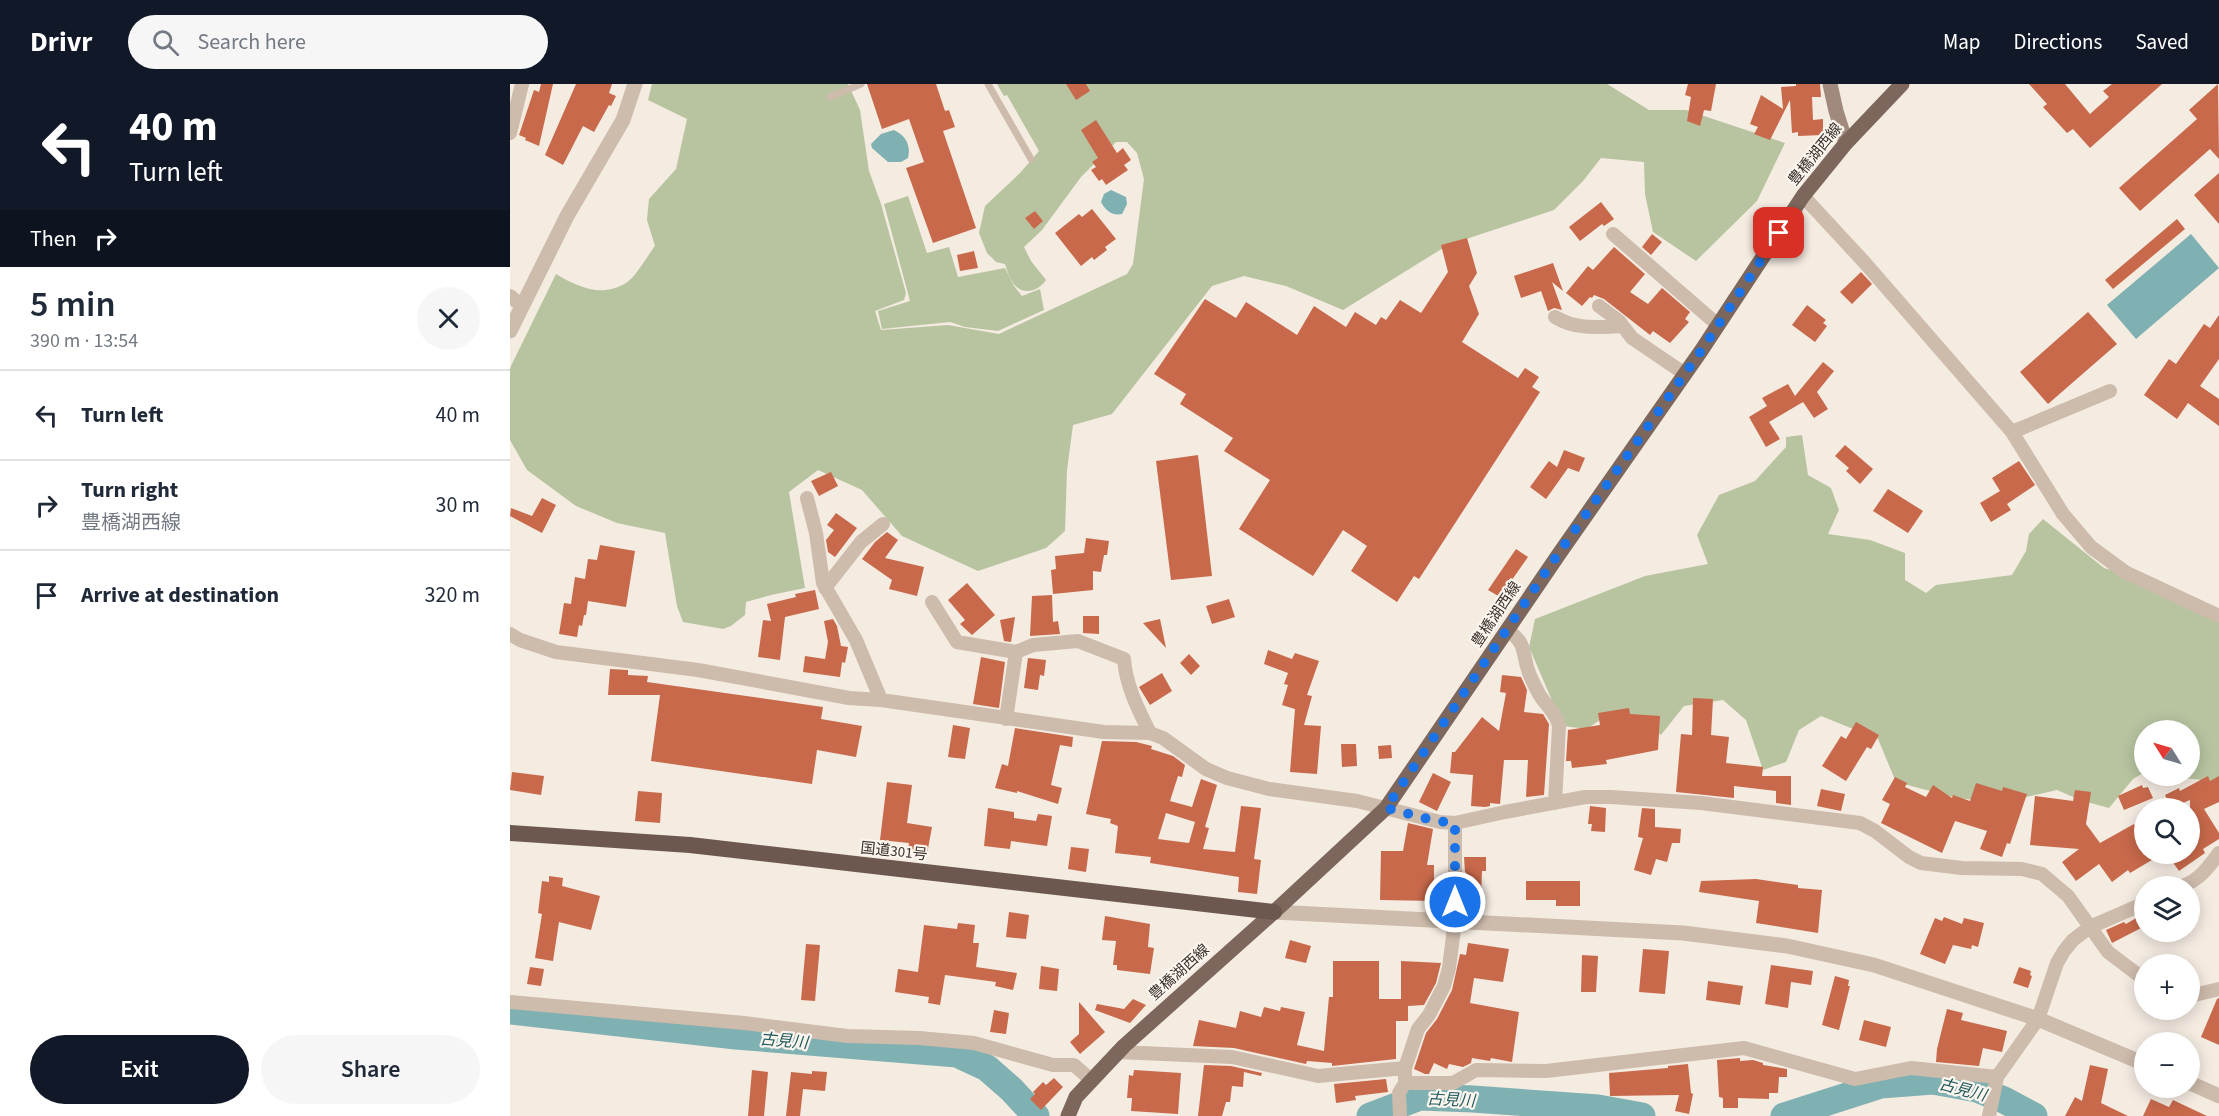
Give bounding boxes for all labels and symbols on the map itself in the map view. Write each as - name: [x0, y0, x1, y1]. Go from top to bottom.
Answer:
- street label: 豊橋湖西線: [1784, 119, 1847, 190]
- pin: [1753, 207, 1804, 258]
- street label: 豊橋湖西線: [1467, 577, 1526, 651]
- north arrow: [2134, 720, 2200, 786]
- street label: 国道301号: [859, 838, 929, 865]
- position arrow: [1423, 870, 1487, 934]
- street label: 豊橋湖西線: [1144, 939, 1214, 1005]
- water label: 古見川: [759, 1028, 811, 1054]
- water label: 古見川: [1937, 1073, 1991, 1107]
- water label: 古見川: [1426, 1088, 1477, 1112]

